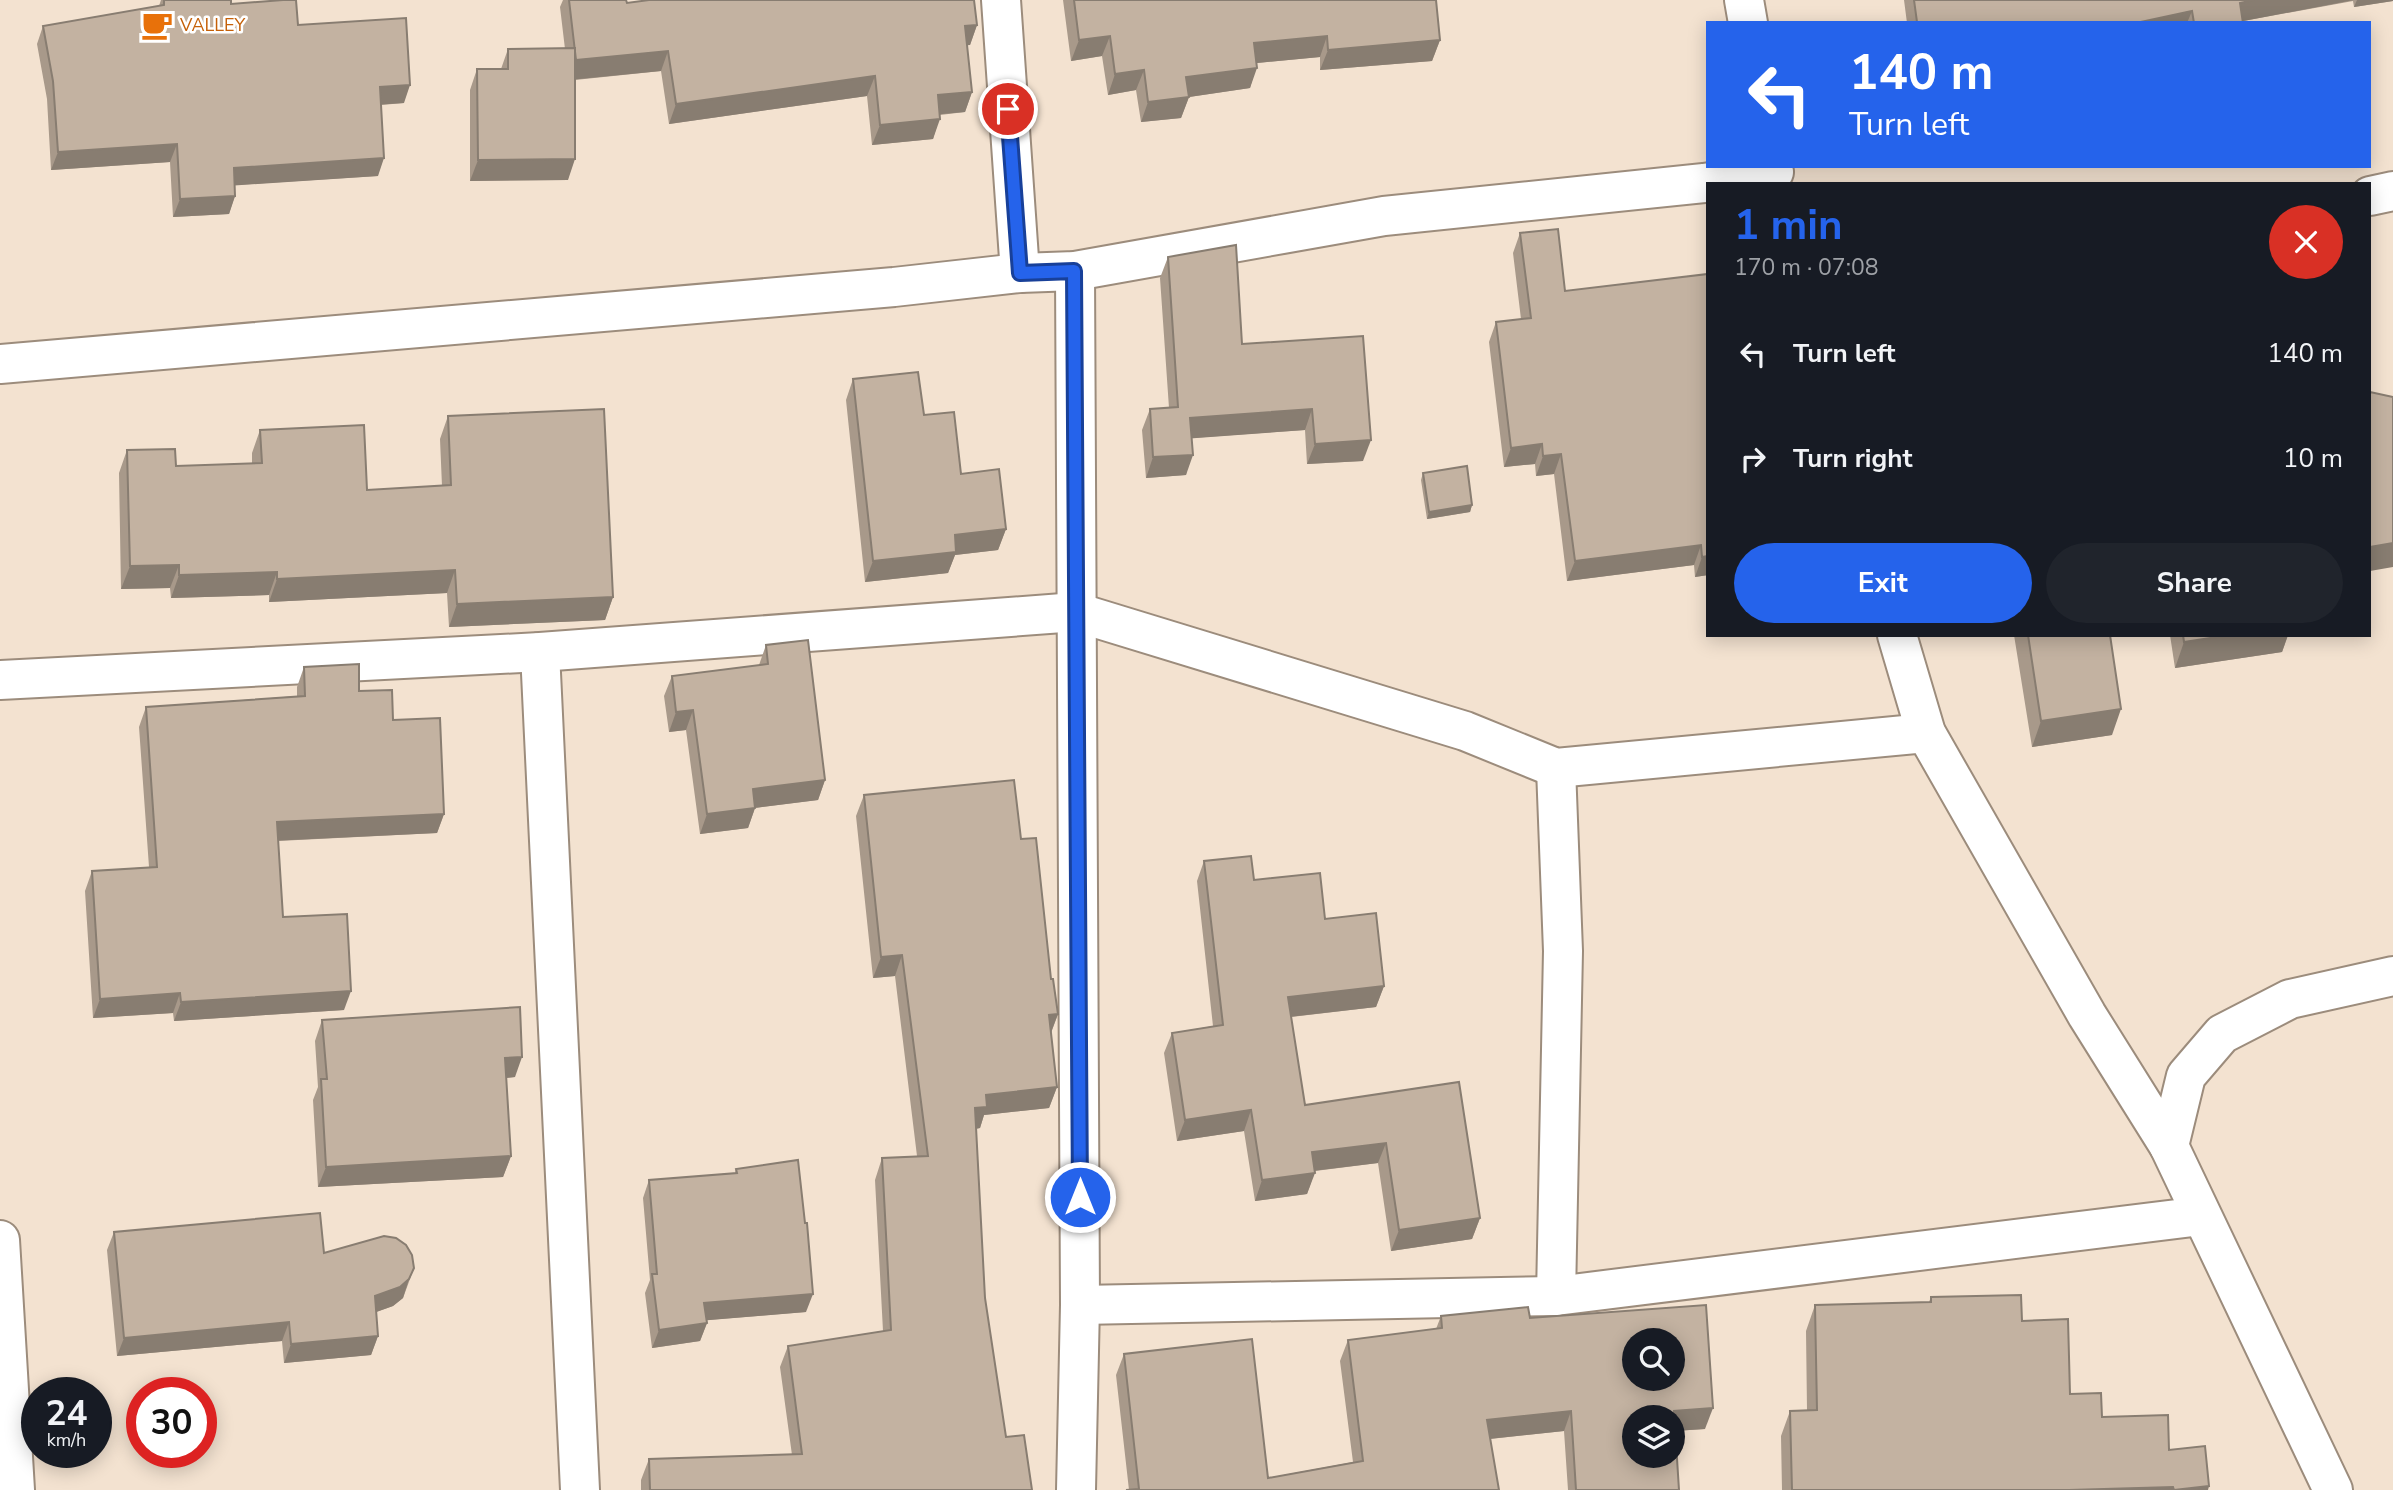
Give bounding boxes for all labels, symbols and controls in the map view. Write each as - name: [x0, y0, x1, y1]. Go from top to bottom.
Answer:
- cafe icon: VALLEY: [140, 8, 174, 42]
- place label: VALLEY: [179, 13, 245, 37]
- text: 140 m: [1849, 39, 1993, 106]
- icon: left: [1734, 49, 1825, 140]
- pin: [978, 79, 1038, 139]
- icon: arrive: [989, 90, 1027, 128]
- text: Turn left: [1849, 103, 1969, 146]
- text: 1 min: [1734, 197, 1843, 254]
- button: close: [2269, 205, 2343, 279]
- text: 170 m · 07:08: [1734, 252, 1879, 283]
- icon: left: [1734, 335, 1772, 373]
- text: Turn left: [1793, 336, 1896, 371]
- text: 140 m: [2267, 336, 2343, 371]
- icon: right: [1734, 440, 1772, 478]
- text: Turn right: [1793, 441, 1912, 476]
- text: 10 m: [2283, 441, 2343, 476]
- button: Exit: [1734, 543, 2032, 623]
- button: Share: [2046, 543, 2343, 623]
- position arrow: [1043, 1160, 1117, 1234]
- map controls: [1622, 1328, 1685, 1468]
- button: search: [1622, 1328, 1685, 1391]
- speed limit sign: 30: [126, 1377, 217, 1468]
- text: 24: [45, 1390, 88, 1437]
- button: layers: [1622, 1405, 1685, 1468]
- text: km/h: [47, 1428, 86, 1452]

